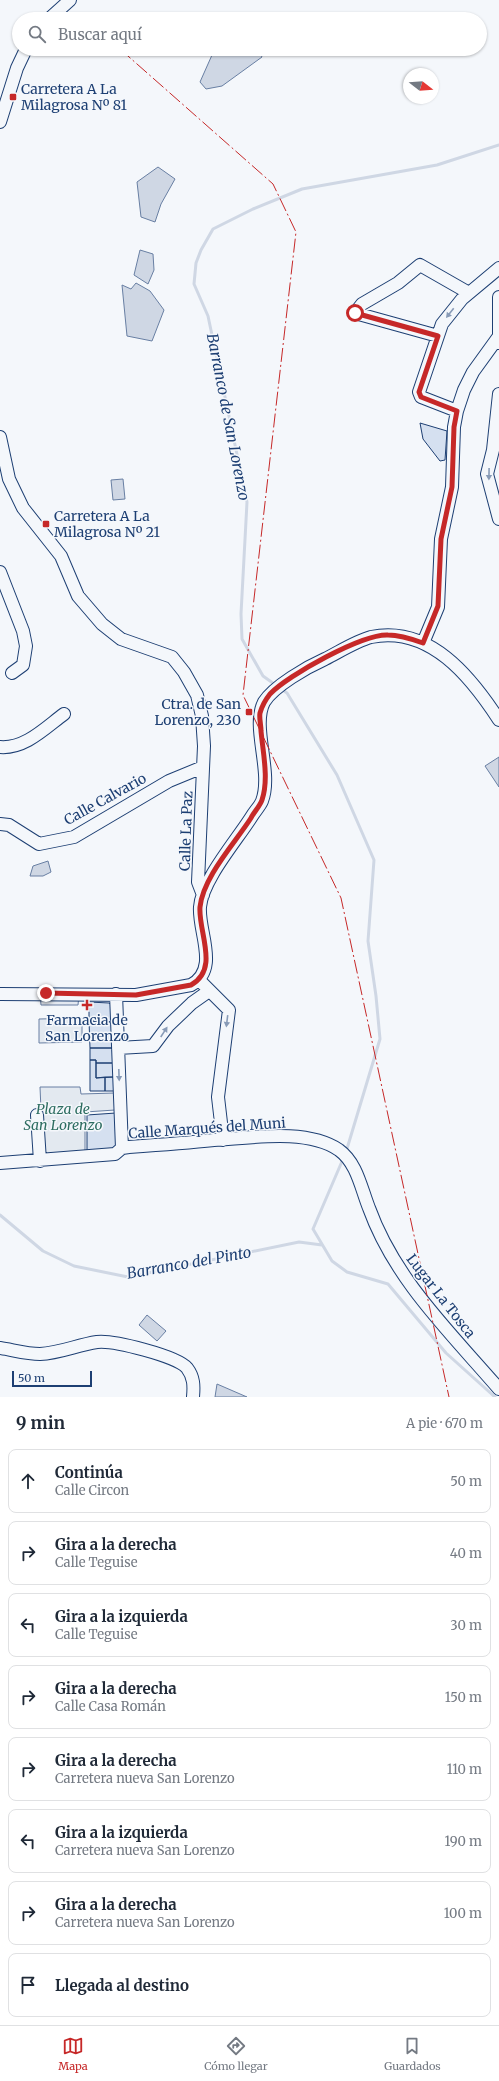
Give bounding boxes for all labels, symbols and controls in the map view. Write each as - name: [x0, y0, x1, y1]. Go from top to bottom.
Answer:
- search box: [12, 12, 487, 56]
- icon: search: [26, 23, 48, 45]
- text: Buscar aquí: [58, 25, 142, 44]
- north arrow: [403, 68, 439, 104]
- place label: Carretera A La Milagrosa Nº 81: [21, 80, 127, 114]
- marker: Carretera A La Milagrosa Nº 81: [8, 92, 18, 102]
- route start: [346, 304, 364, 322]
- one-way arrow: [446, 308, 454, 318]
- water label: Barranco de San Lorenzo: [203, 332, 254, 502]
- one-way arrow: [486, 468, 492, 481]
- place label: Carretera A La Milagrosa Nº 21: [54, 507, 160, 541]
- marker: Carretera A La Milagrosa Nº 21: [41, 519, 51, 529]
- place label: Ctra. de San Lorenzo, 230: [155, 695, 241, 729]
- marker: Ctra. de San Lorenzo, 230: [244, 707, 254, 717]
- street label: Calle Calvario: [61, 769, 149, 829]
- street label: Calle La Paz: [176, 790, 196, 871]
- route end: [37, 984, 55, 1002]
- marker: Farmacia de San Lorenzo: [82, 1000, 92, 1010]
- place label: Farmacia de San Lorenzo: [45, 1011, 129, 1045]
- one-way arrow: [224, 1015, 231, 1027]
- one-way arrow: [160, 1027, 168, 1037]
- one-way arrow: [116, 1069, 122, 1082]
- park label: Plaza de San Lorenzo: [24, 1100, 102, 1134]
- street label: Calle Marqués del Muni: [128, 1113, 287, 1142]
- water label: Barranco del Pinto: [125, 1242, 253, 1283]
- street label: Lugar La Tosca: [403, 1250, 480, 1342]
- scale bar: [12, 1369, 92, 1388]
- text: 50 m: [18, 1371, 45, 1385]
- text: 9 min: [16, 1412, 65, 1434]
- text: A pie · 670 m: [406, 1415, 483, 1432]
- text: Continúa: [55, 1463, 123, 1482]
- icon: ahead: [17, 1470, 39, 1492]
- text: 50 m: [450, 1473, 482, 1490]
- text: Calle Circon: [55, 1482, 129, 1499]
- text: Gira a la derecha: [55, 1535, 177, 1554]
- icon: right: [17, 1542, 39, 1564]
- text: 40 m: [450, 1545, 482, 1562]
- text: Calle Teguise: [55, 1554, 137, 1571]
- text: Gira a la izquierda: [55, 1607, 188, 1626]
- icon: left: [17, 1614, 39, 1636]
- text: 30 m: [450, 1617, 482, 1634]
- text: Calle Teguise: [55, 1626, 137, 1643]
- text: Gira a la derecha: [55, 1679, 177, 1698]
- icon: right: [17, 1686, 39, 1708]
- text: 150 m: [445, 1689, 482, 1706]
- text: Calle Casa Román: [55, 1698, 166, 1715]
- text: Gira a la derecha: [55, 1751, 177, 1770]
- icon: right: [17, 1758, 39, 1780]
- text: 110 m: [447, 1761, 482, 1778]
- text: Carretera nueva San Lorenzo: [55, 1770, 235, 1787]
- text: Gira a la izquierda: [55, 1823, 188, 1842]
- icon: left: [17, 1830, 39, 1852]
- text: 190 m: [445, 1833, 482, 1850]
- text: Carretera nueva San Lorenzo: [55, 1842, 235, 1859]
- text: Gira a la derecha: [55, 1895, 177, 1914]
- icon: right: [17, 1902, 39, 1924]
- text: 100 m: [444, 1905, 482, 1922]
- text: Carretera nueva San Lorenzo: [55, 1914, 235, 1931]
- icon: arrive: [17, 1974, 39, 1996]
- text: Llegada al destino: [55, 1976, 189, 1995]
- tab: Mapa: [58, 2035, 88, 2073]
- tab: Cómo llegar: [204, 2035, 268, 2073]
- tab: Guardados: [384, 2035, 441, 2073]

